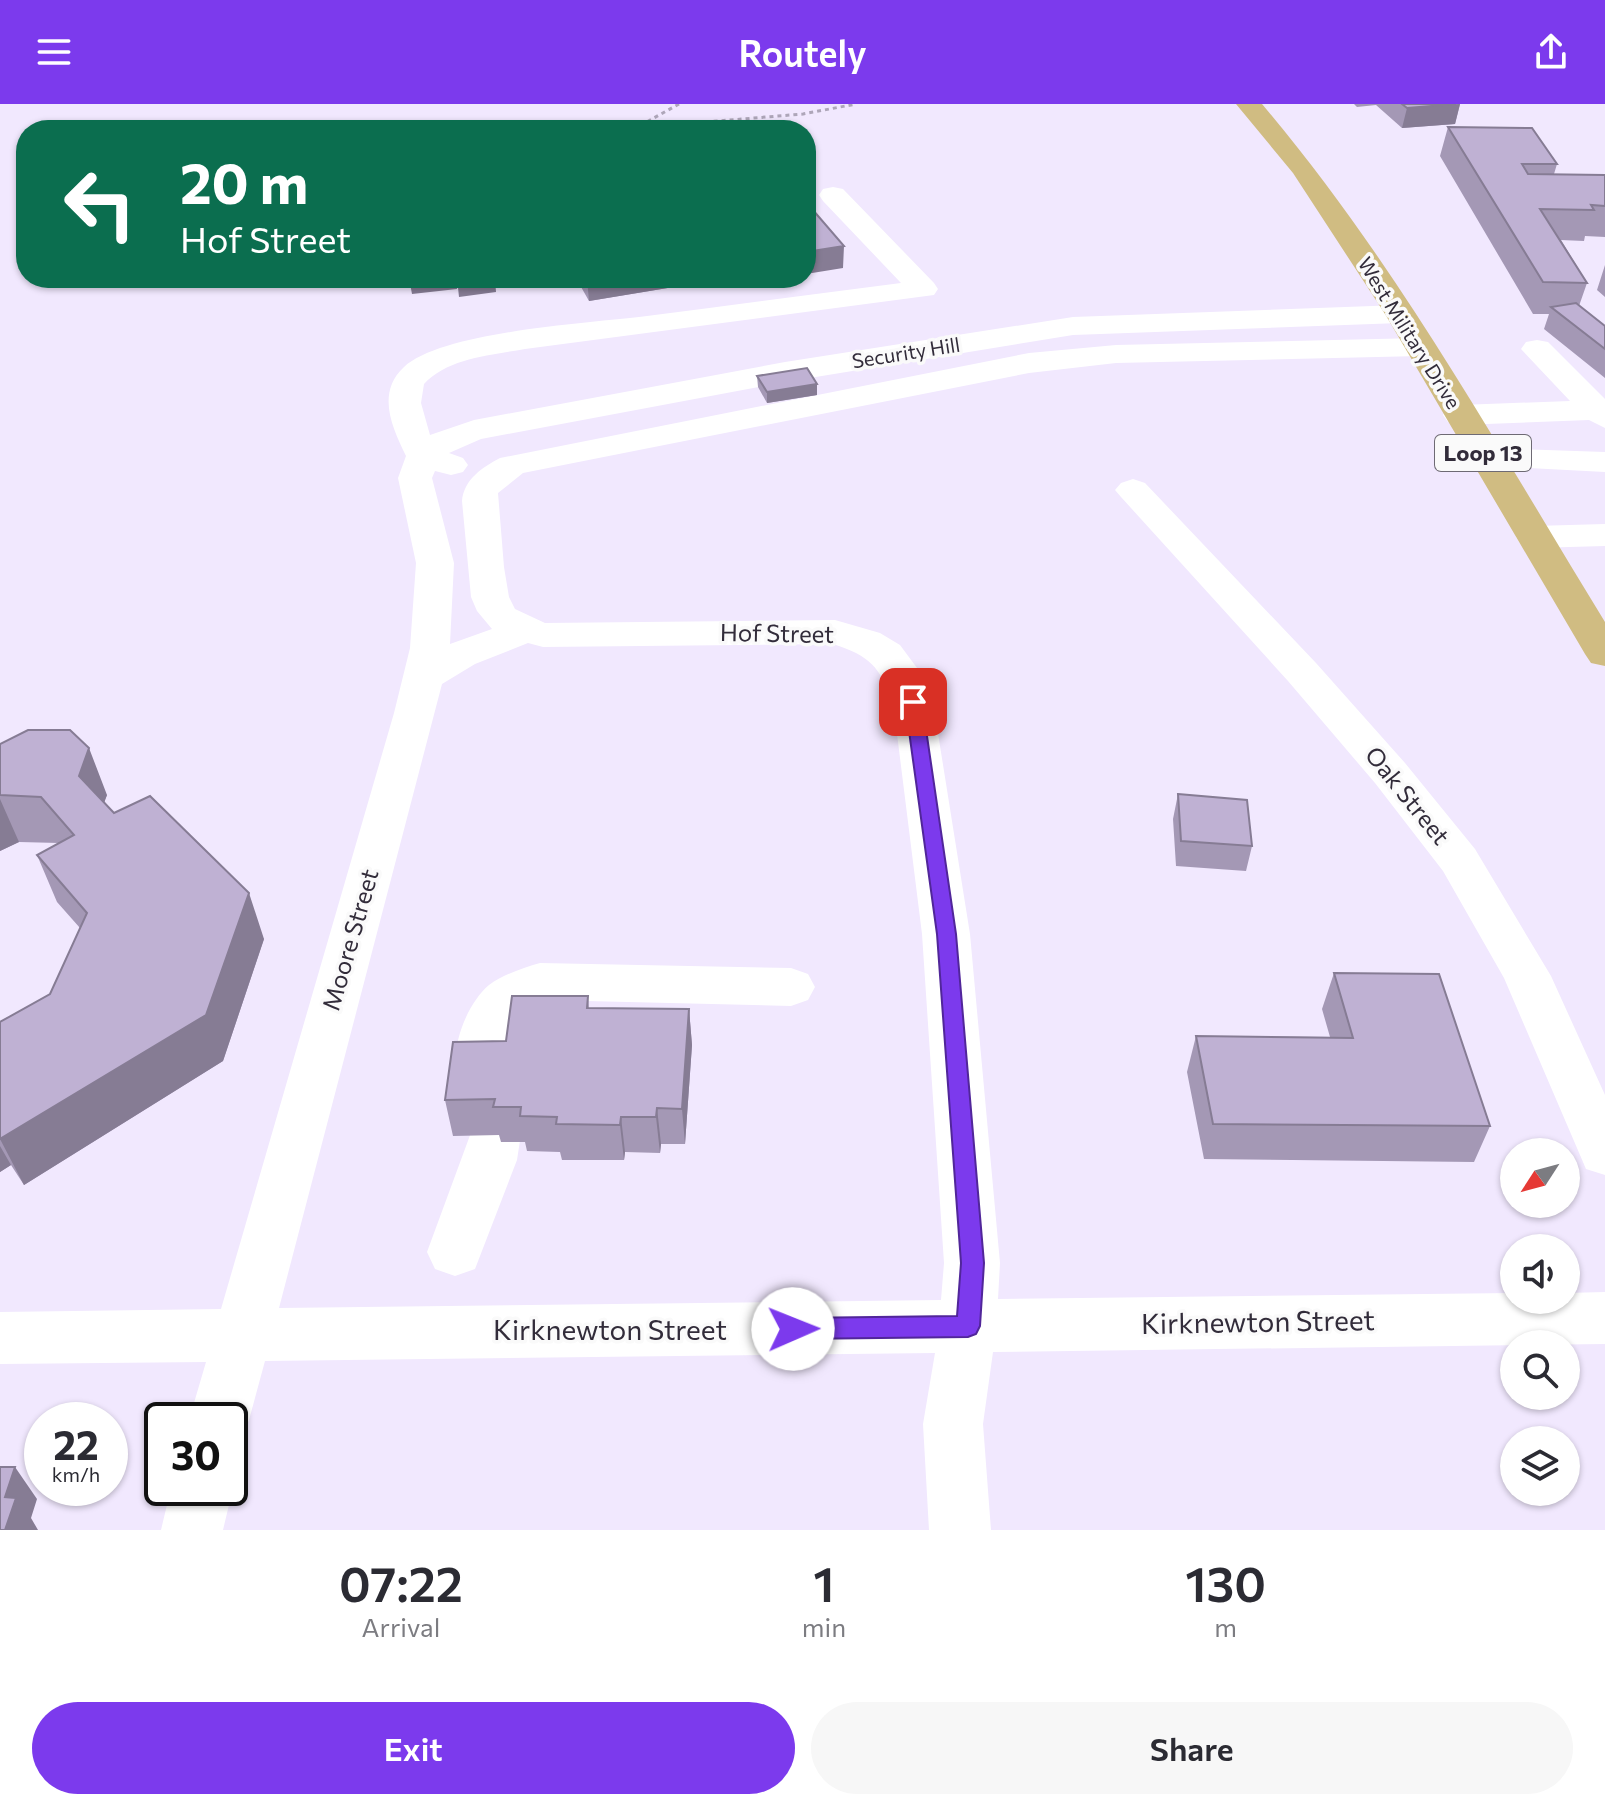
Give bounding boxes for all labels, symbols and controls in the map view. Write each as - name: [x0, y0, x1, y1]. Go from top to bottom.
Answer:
- icon: menu: [32, 30, 76, 74]
- text: Routely: [738, 30, 867, 74]
- icon: share: [1529, 30, 1573, 74]
- text: 20 m: [180, 147, 308, 216]
- icon: left: [48, 152, 152, 256]
- text: Hof Street: [180, 216, 351, 260]
- street label: West Military Drive: [1353, 252, 1466, 413]
- street label: Security Hill: [850, 332, 962, 372]
- road number: Loop 13: [1435, 435, 1531, 471]
- street label: Hof Street: [720, 617, 834, 648]
- pin: [879, 668, 947, 736]
- icon: arrive: [891, 680, 935, 724]
- street label: Oak Street: [1360, 740, 1457, 850]
- street label: Moore Street: [316, 865, 384, 1014]
- north arrow: [1500, 1138, 1580, 1218]
- map controls: [1500, 1138, 1580, 1506]
- button: sound: [1500, 1234, 1580, 1314]
- position arrow: [751, 1287, 835, 1371]
- street label: Kirknewton Street: [1141, 1302, 1375, 1340]
- street label: Kirknewton Street: [493, 1312, 727, 1346]
- button: search: [1500, 1330, 1580, 1410]
- speed limit sign: 30: [144, 1402, 248, 1506]
- text: 22: [53, 1419, 99, 1468]
- button: layers: [1500, 1426, 1580, 1506]
- text: km/h: [52, 1462, 100, 1486]
- text: 07:22: [339, 1553, 463, 1612]
- text: 1: [813, 1553, 835, 1612]
- text: 130: [1185, 1553, 1266, 1612]
- text: Arrival: [362, 1611, 440, 1642]
- text: min: [802, 1611, 846, 1642]
- text: m: [1214, 1611, 1237, 1642]
- button: Exit: [32, 1702, 795, 1794]
- button: Share: [811, 1702, 1573, 1794]

